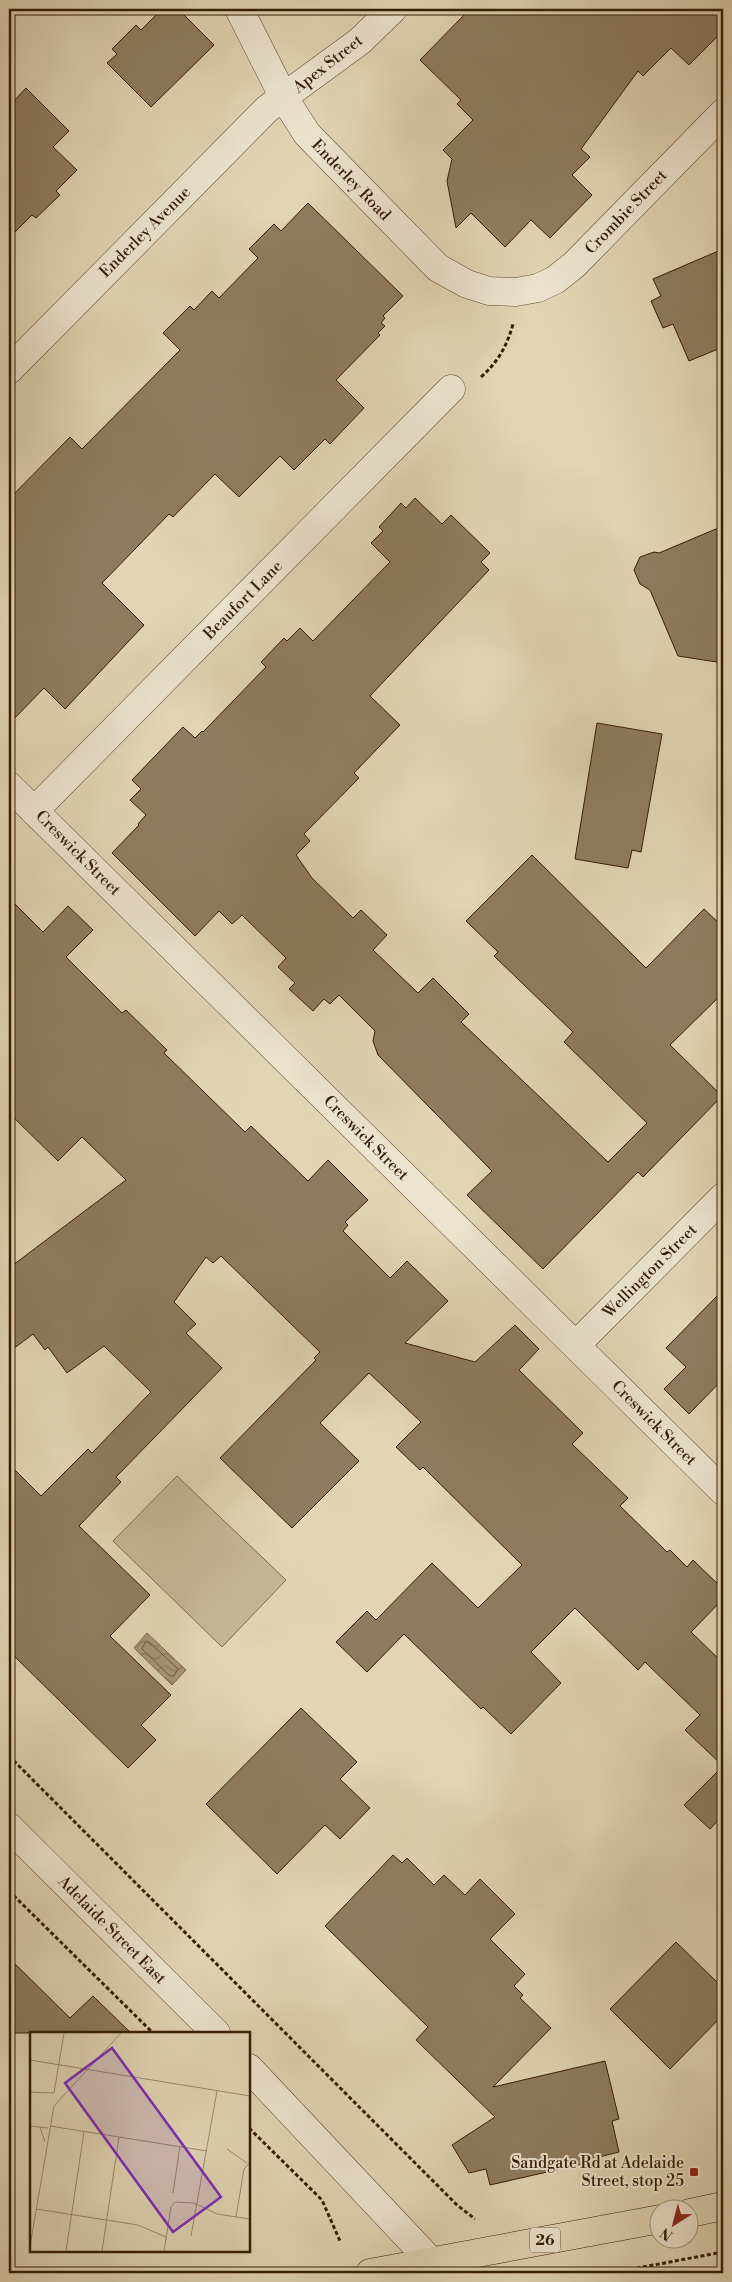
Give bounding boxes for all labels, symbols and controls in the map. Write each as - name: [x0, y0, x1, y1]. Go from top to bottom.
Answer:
- street label: Apex Street: [288, 30, 367, 98]
- street label: Enderley Road: [307, 135, 395, 225]
- street label: Crombie Street: [581, 165, 672, 258]
- street label: Enderley Avenue: [95, 182, 195, 282]
- street label: Beaufort Lane: [199, 556, 287, 644]
- street label: Creswick Street: [31, 806, 125, 900]
- street label: Creswick Street: [319, 1091, 413, 1185]
- street label: Wellington Street: [598, 1220, 701, 1323]
- street label: Creswick Street: [607, 1376, 701, 1470]
- street label: Adelaide Street East: [53, 1871, 171, 1989]
- inset map: [30, 2032, 250, 2252]
- place label: Sandgate Rd at Adelaide Street, stop 25: [511, 2153, 684, 2191]
- marker: Sandgate Rd at Adelaide Street, stop 25: [688, 2166, 700, 2178]
- north arrow: [650, 2200, 700, 2250]
- text: N: [657, 2223, 677, 2244]
- road number: 26: [530, 2228, 560, 2252]

